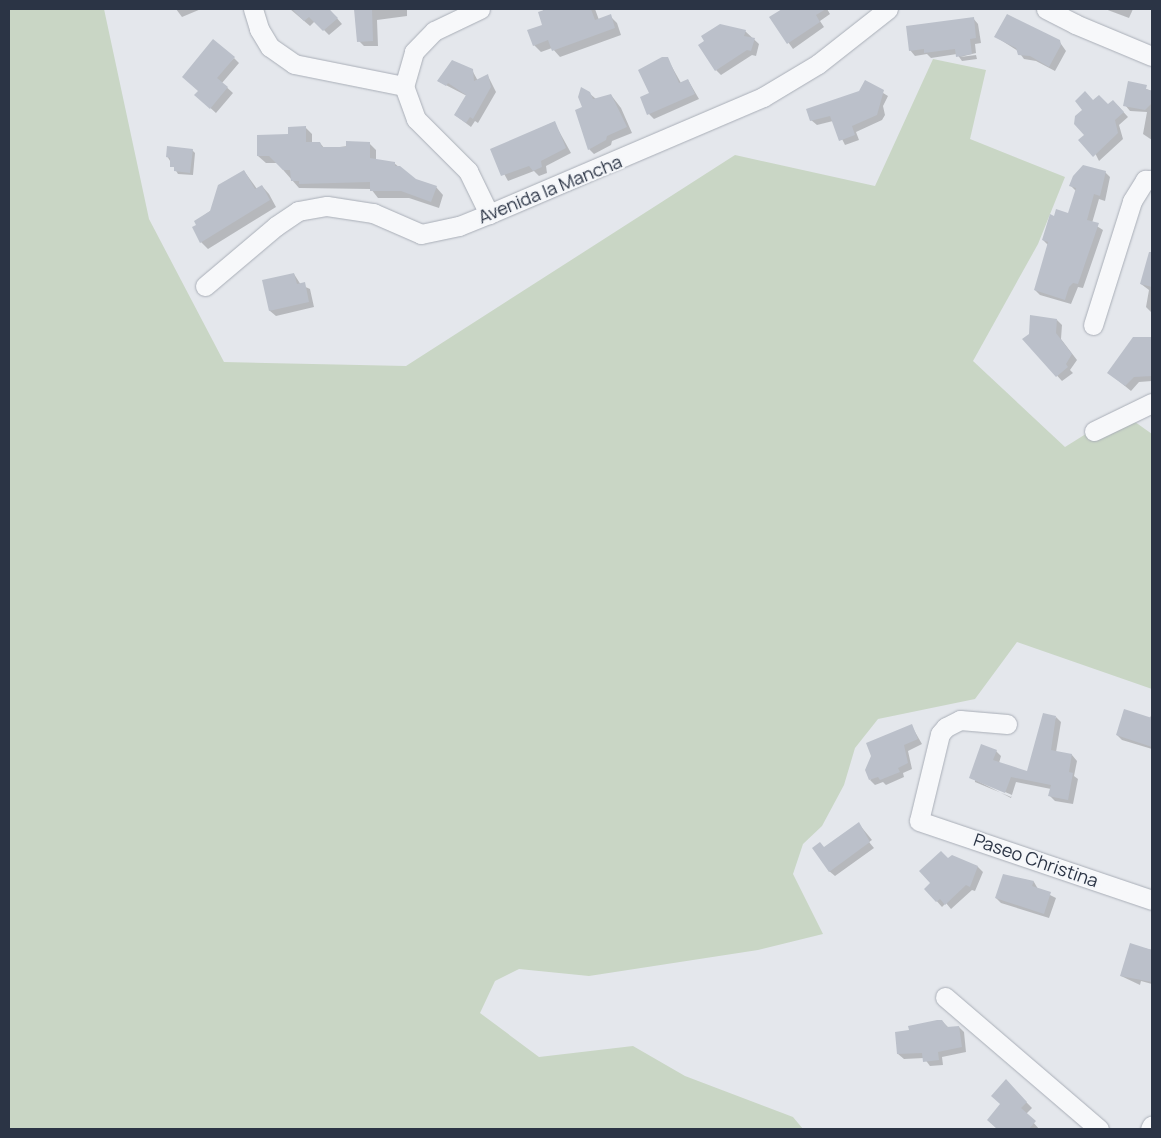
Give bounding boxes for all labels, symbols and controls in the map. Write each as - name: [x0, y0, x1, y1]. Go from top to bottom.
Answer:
- street label: Avenida la Mancha: [475, 150, 625, 228]
- street label: Paseo Christina: [971, 829, 1101, 891]

